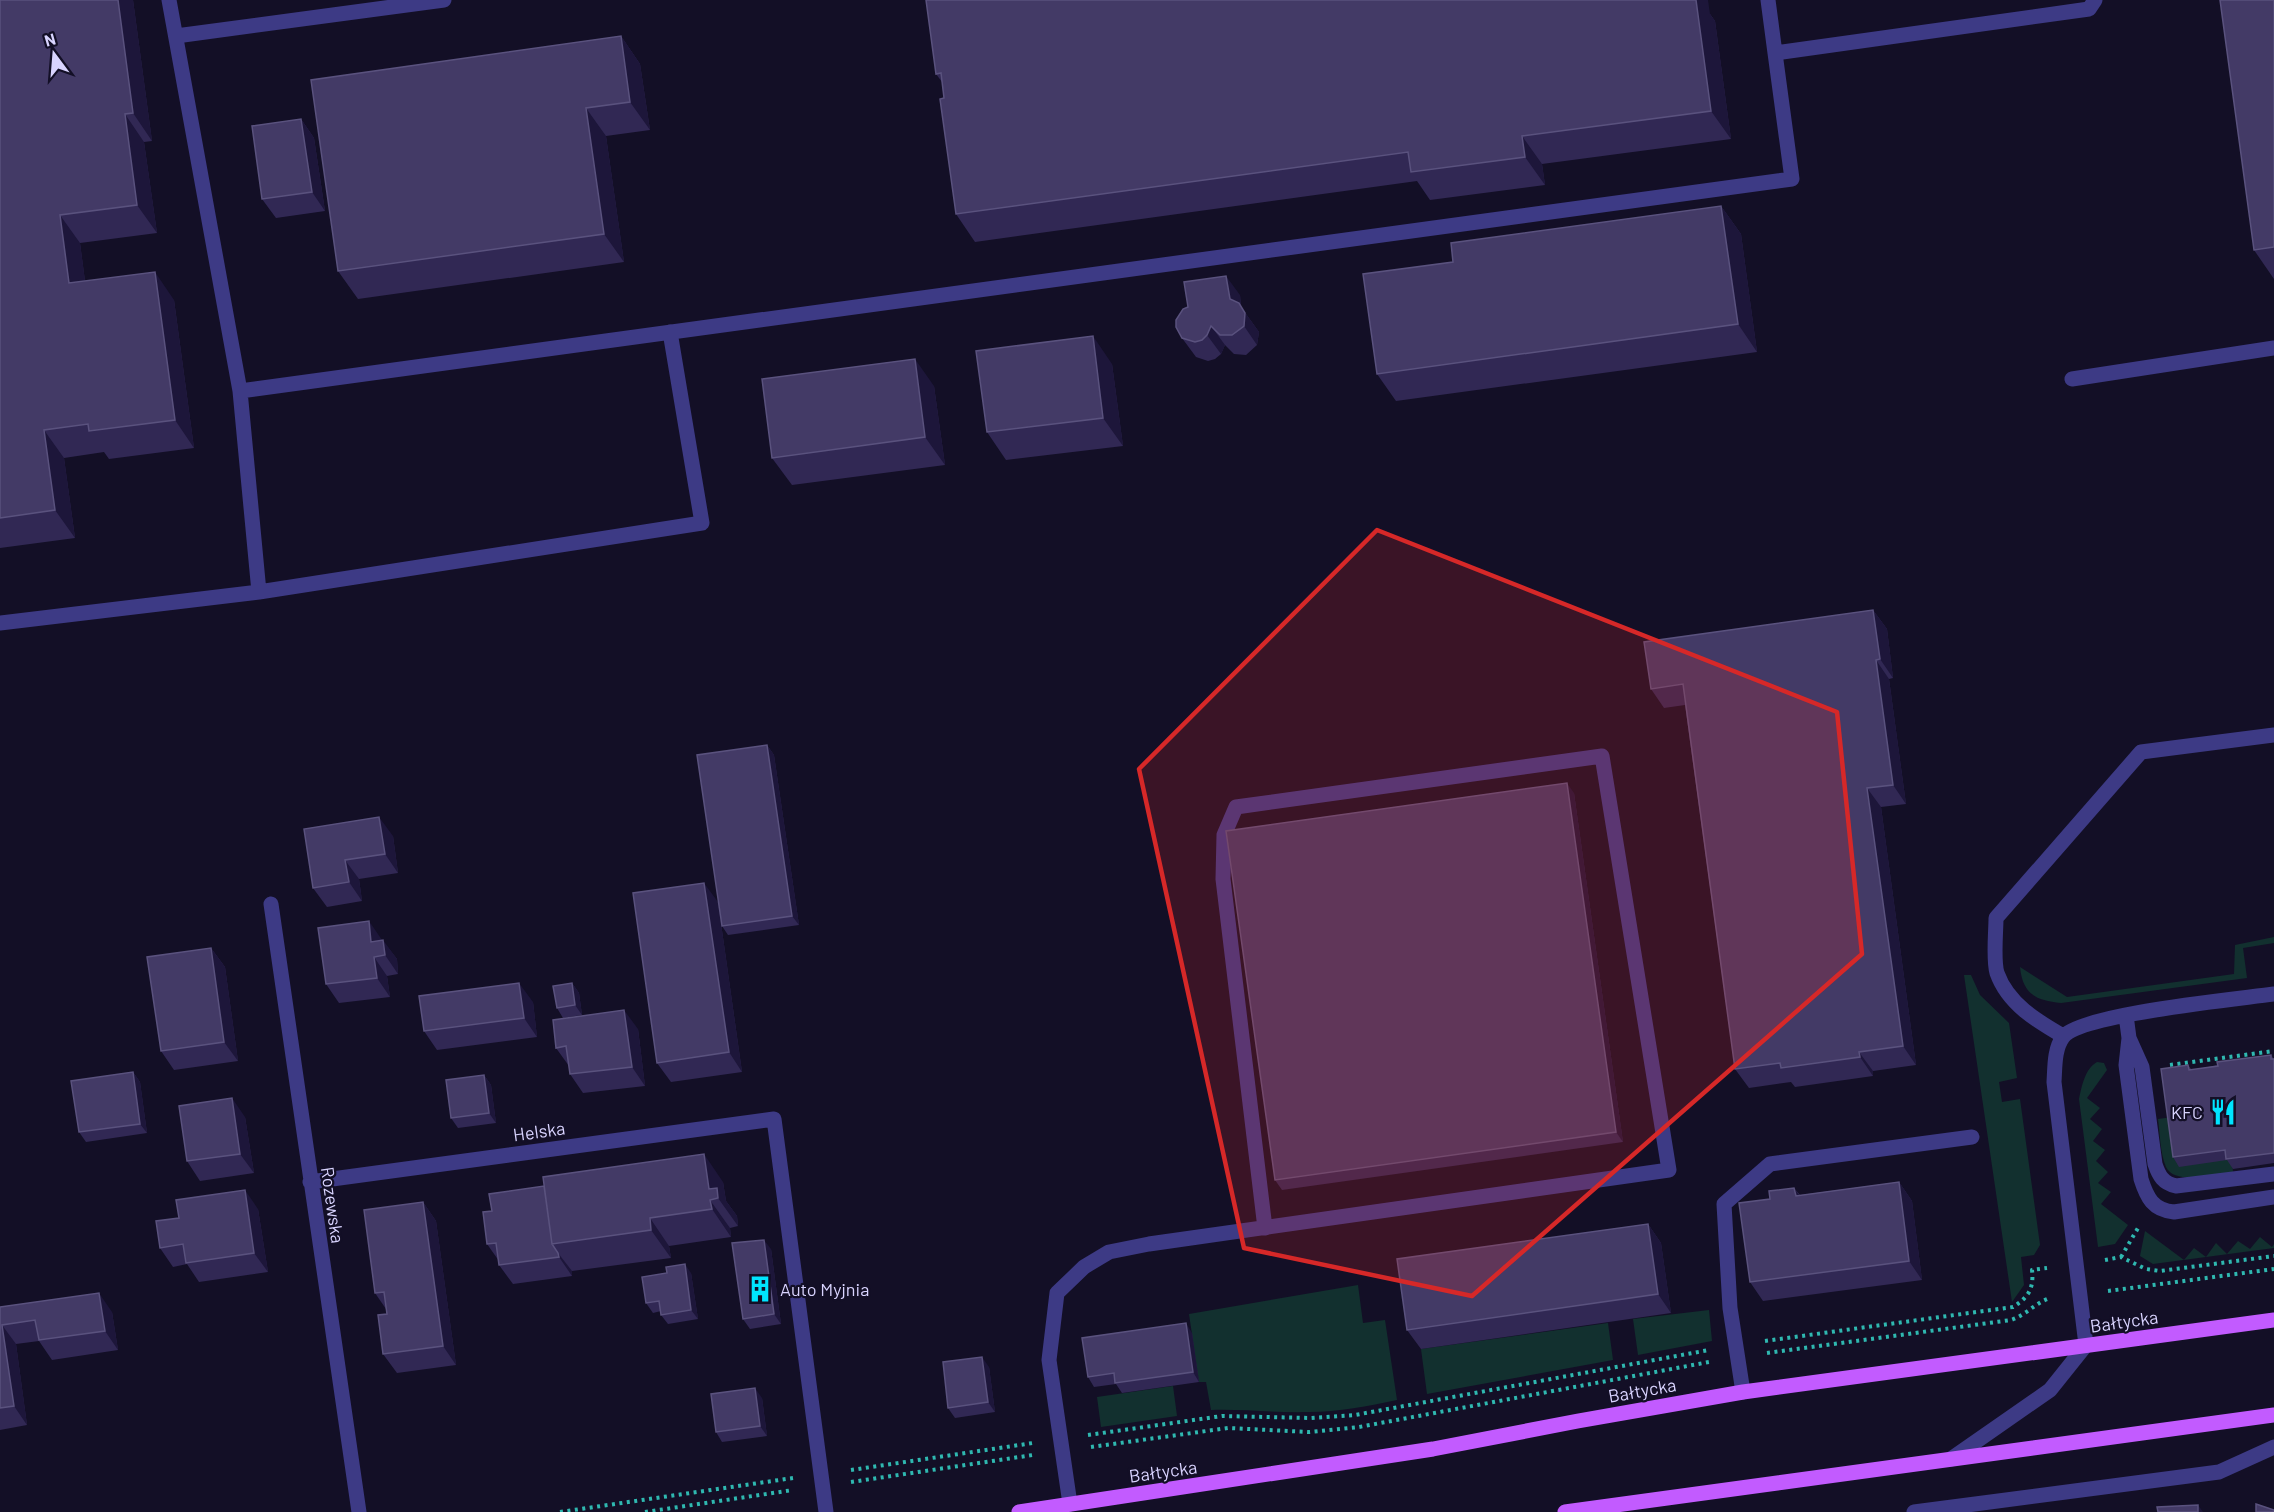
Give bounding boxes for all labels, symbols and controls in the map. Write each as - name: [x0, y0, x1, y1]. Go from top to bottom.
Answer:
- north arrow: [24, 24, 84, 84]
- text: N: [42, 29, 57, 50]
- restaurant icon: KFC: [2208, 1097, 2238, 1127]
- place label: KFC: [2171, 1101, 2203, 1123]
- street label: Helska: [512, 1116, 566, 1146]
- street label: Rozewska: [317, 1165, 349, 1245]
- building icon: Auto Myjnia: [745, 1274, 775, 1304]
- place label: Auto Myjnia: [780, 1278, 869, 1300]
- street label: Bałtycka: [2089, 1305, 2159, 1337]
- street label: Bałtycka: [1606, 1373, 1678, 1407]
- street label: Bałtycka: [1128, 1455, 1198, 1487]

